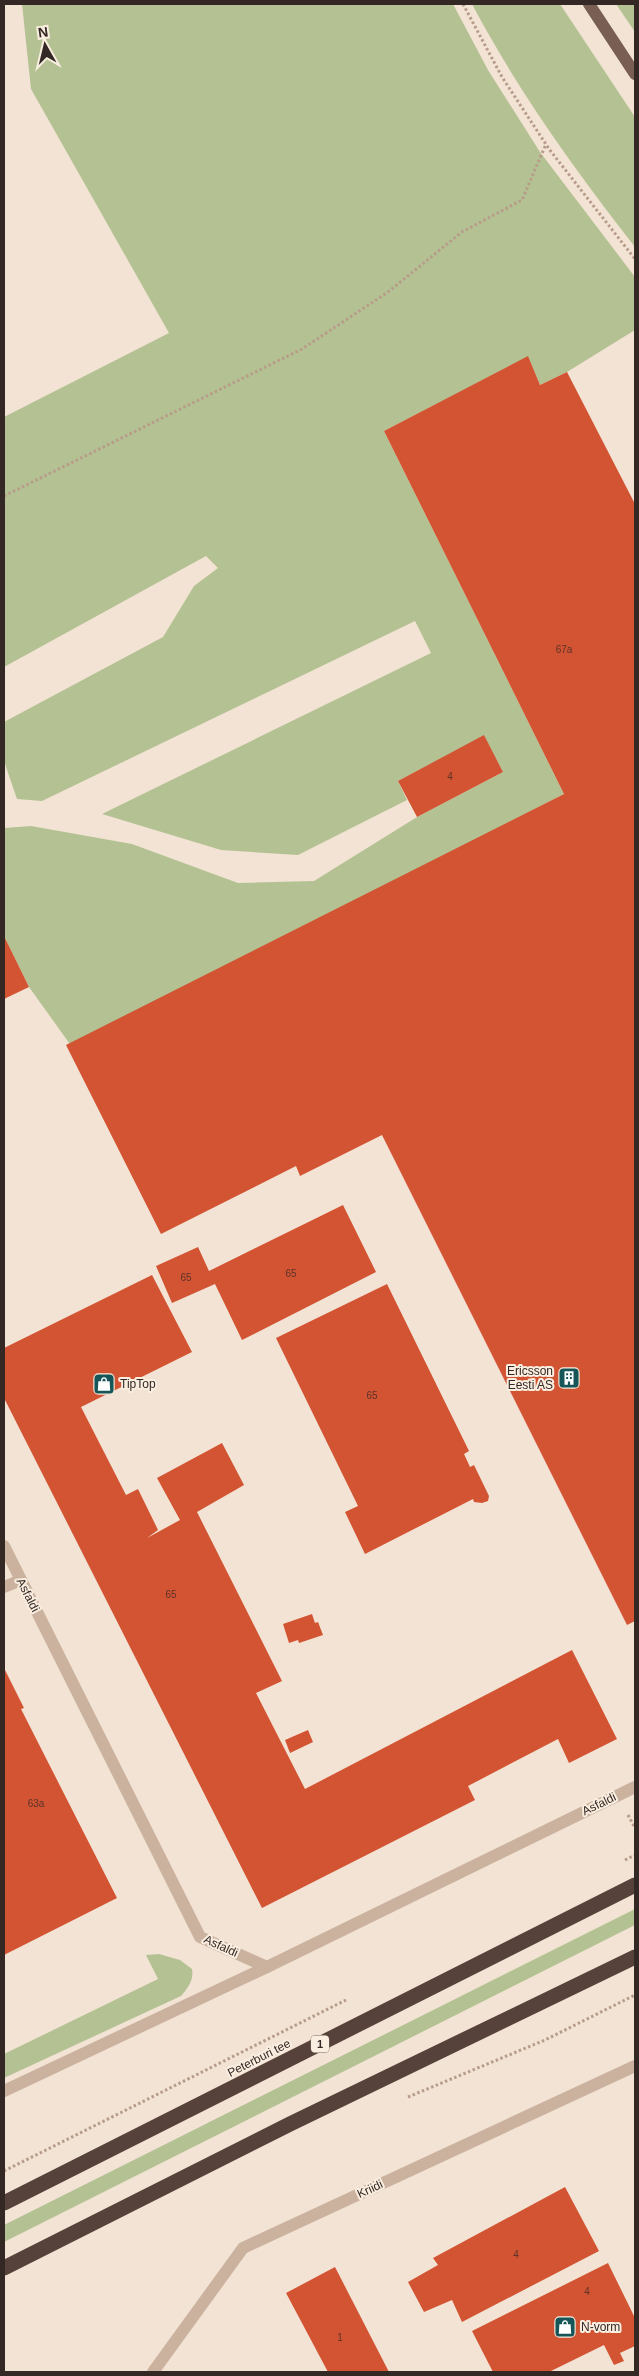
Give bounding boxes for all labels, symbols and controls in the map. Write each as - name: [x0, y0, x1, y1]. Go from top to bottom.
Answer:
- north arrow: [20, 20, 70, 70]
- text: N: [37, 23, 49, 41]
- house number: 67a: [556, 644, 573, 655]
- house number: 4: [447, 771, 453, 782]
- house number: 65: [285, 1268, 297, 1279]
- house number: 65: [180, 1272, 192, 1283]
- place label: Ericsson Eesti AS: [507, 1364, 553, 1392]
- building icon: Ericsson Eesti AS: [557, 1366, 581, 1390]
- shop icon: TipTop: [92, 1372, 116, 1396]
- place label: TipTop: [120, 1377, 156, 1391]
- house number: 65: [366, 1390, 378, 1401]
- street label: Asfaldi: [14, 1576, 42, 1614]
- house number: 65: [165, 1589, 177, 1600]
- street label: Asfaldi: [580, 1790, 618, 1818]
- house number: 63a: [28, 1798, 45, 1809]
- street label: Asfaldi: [202, 1932, 240, 1960]
- street label: Peterburi tee: [225, 2036, 293, 2080]
- road number: 1: [311, 2036, 329, 2052]
- street label: Kriidi: [355, 2177, 385, 2201]
- house number: 4: [513, 2249, 519, 2260]
- house number: 4: [584, 2286, 590, 2297]
- shop icon: N-vorm: [553, 2315, 577, 2339]
- place label: N-vorm: [581, 2320, 620, 2334]
- house number: 1: [337, 2332, 343, 2343]

